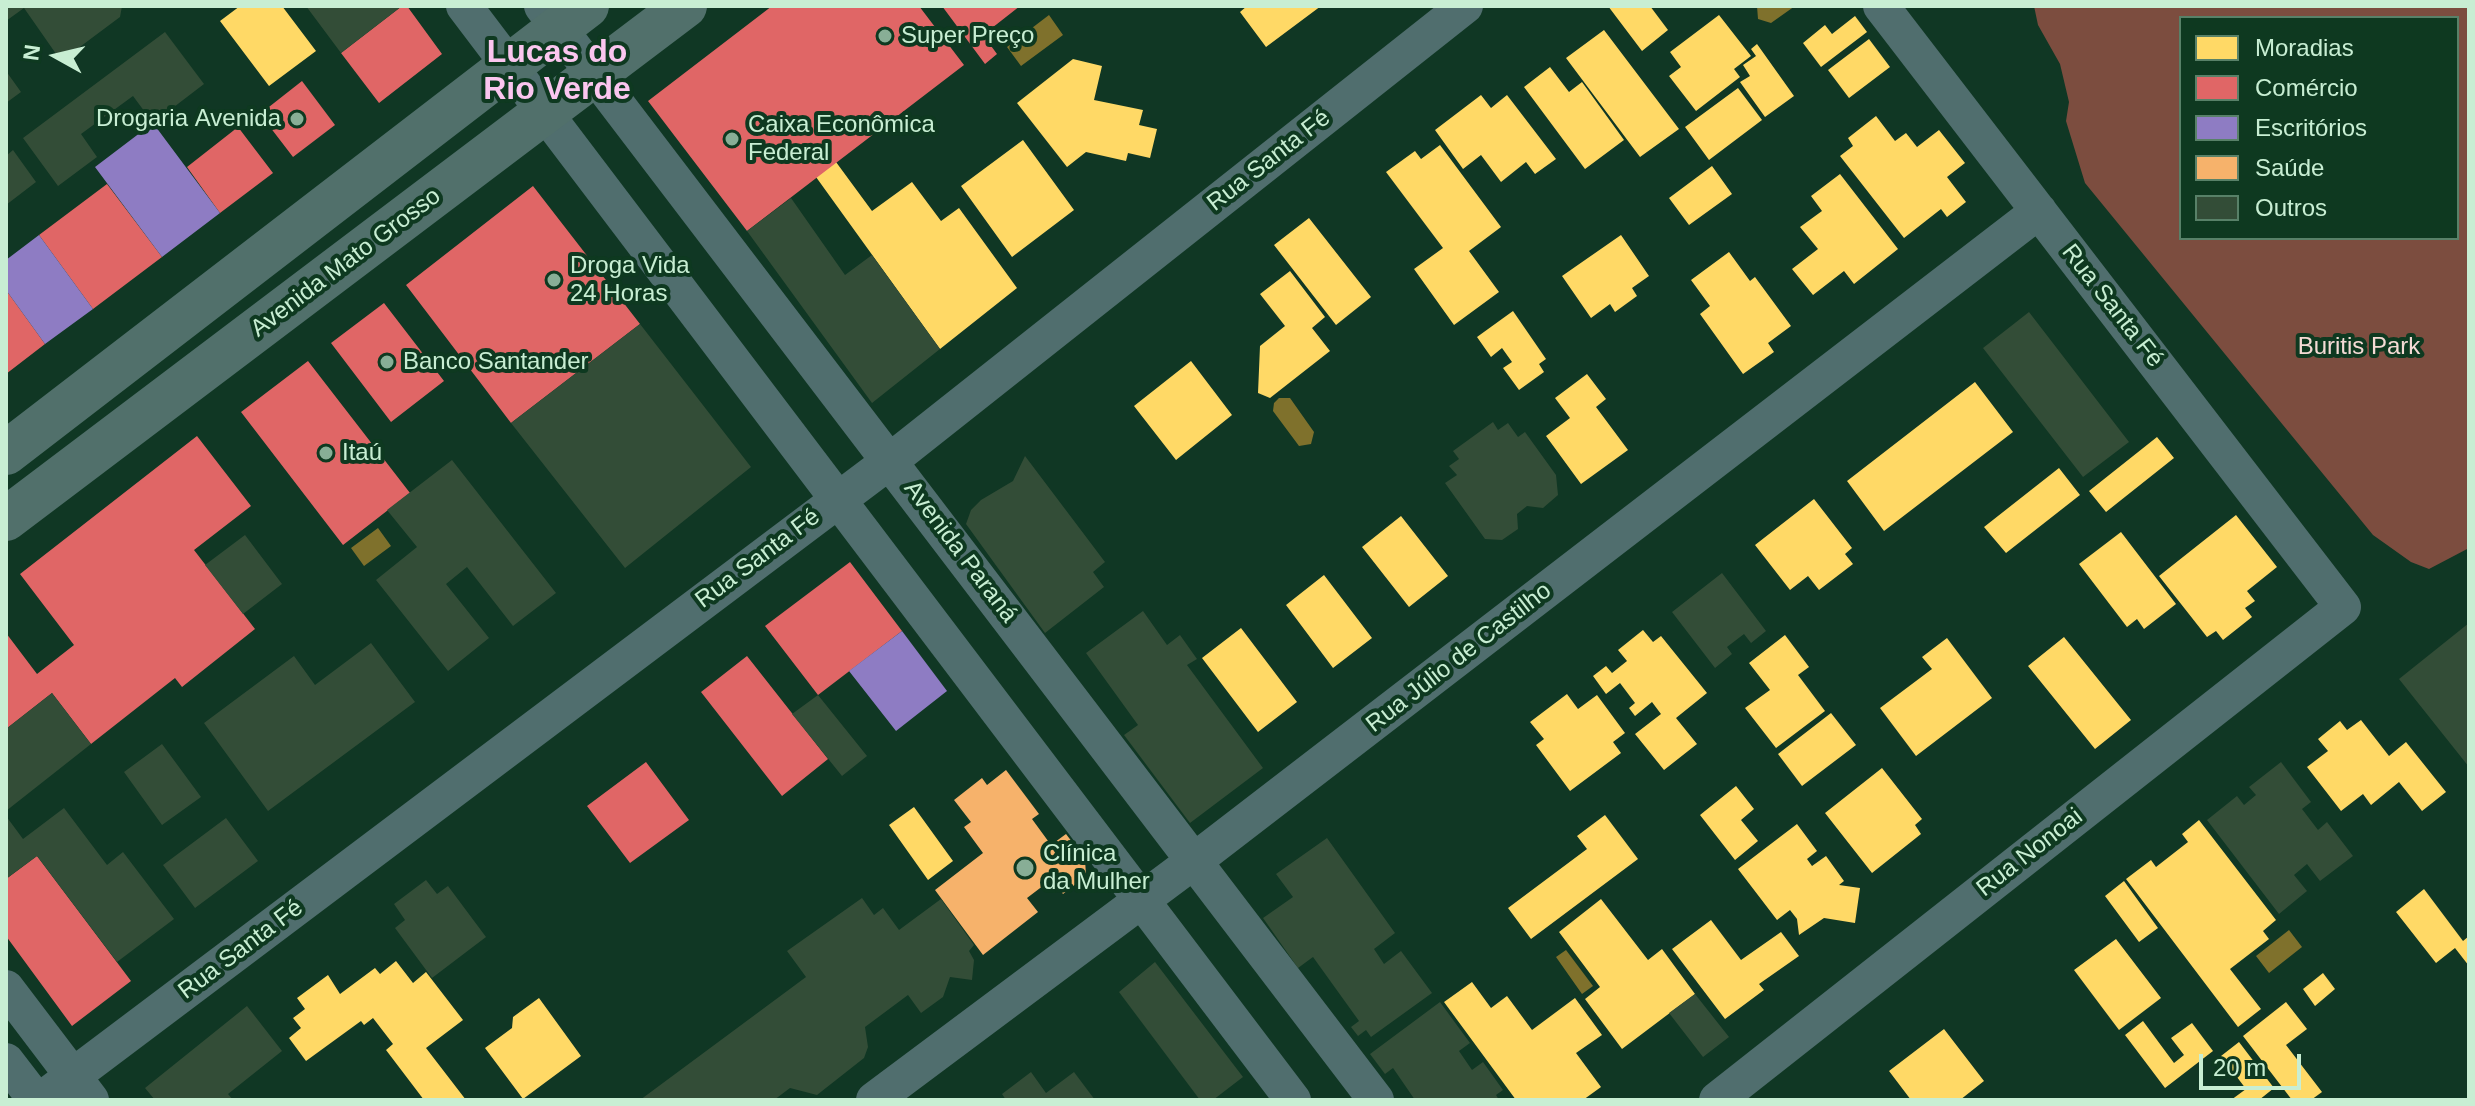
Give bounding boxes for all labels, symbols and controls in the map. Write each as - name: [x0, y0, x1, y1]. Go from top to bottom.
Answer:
- north arrow: [16, 16, 96, 96]
- legend: [2179, 16, 2459, 240]
- place label: Super Preço: [901, 22, 1034, 50]
- marker: Super Preço: [876, 27, 894, 45]
- district label: Lucas do Rio Verde: [483, 34, 631, 109]
- text: Moradias: [2255, 34, 2354, 61]
- text: N: [18, 43, 45, 62]
- text: Comércio: [2255, 74, 2358, 101]
- street label: Rua Santa Fé: [1202, 104, 1336, 218]
- place label: Drogaria Avenida: [96, 105, 281, 133]
- marker: Drogaria Avenida: [288, 110, 306, 128]
- place label: Caixa Econômica Federal: [748, 111, 935, 167]
- text: Escritórios: [2255, 114, 2367, 141]
- marker: Caixa Econômica Federal: [723, 130, 741, 148]
- text: Saúde: [2255, 154, 2324, 181]
- street label: Avenida Mato Grosso: [245, 182, 447, 344]
- text: Outros: [2255, 194, 2327, 221]
- street label: Rua Santa Fé: [2055, 239, 2169, 373]
- place label: Droga Vida 24 Horas: [570, 252, 690, 308]
- marker: Droga Vida 24 Horas: [545, 271, 563, 289]
- park label: Buritis Park: [2298, 333, 2420, 361]
- place label: Banco Santander: [403, 348, 588, 376]
- marker: Banco Santander: [378, 353, 396, 371]
- place label: Itaú: [342, 439, 382, 467]
- marker: Itaú: [317, 444, 335, 462]
- street label: Avenida Paraná: [897, 475, 1023, 629]
- street label: Rua Santa Fé: [690, 503, 826, 615]
- street label: Rua Júlio de Castilho: [1361, 577, 1557, 739]
- street label: Rua Nonoai: [1971, 803, 2089, 903]
- place label: Clínica da Mulher: [1043, 840, 1150, 896]
- marker: Clínica da Mulher: [1014, 857, 1036, 879]
- street label: Rua Santa Fé: [173, 894, 309, 1006]
- scale bar: [2203, 1038, 2305, 1088]
- text: 20 m: [2213, 1054, 2266, 1081]

